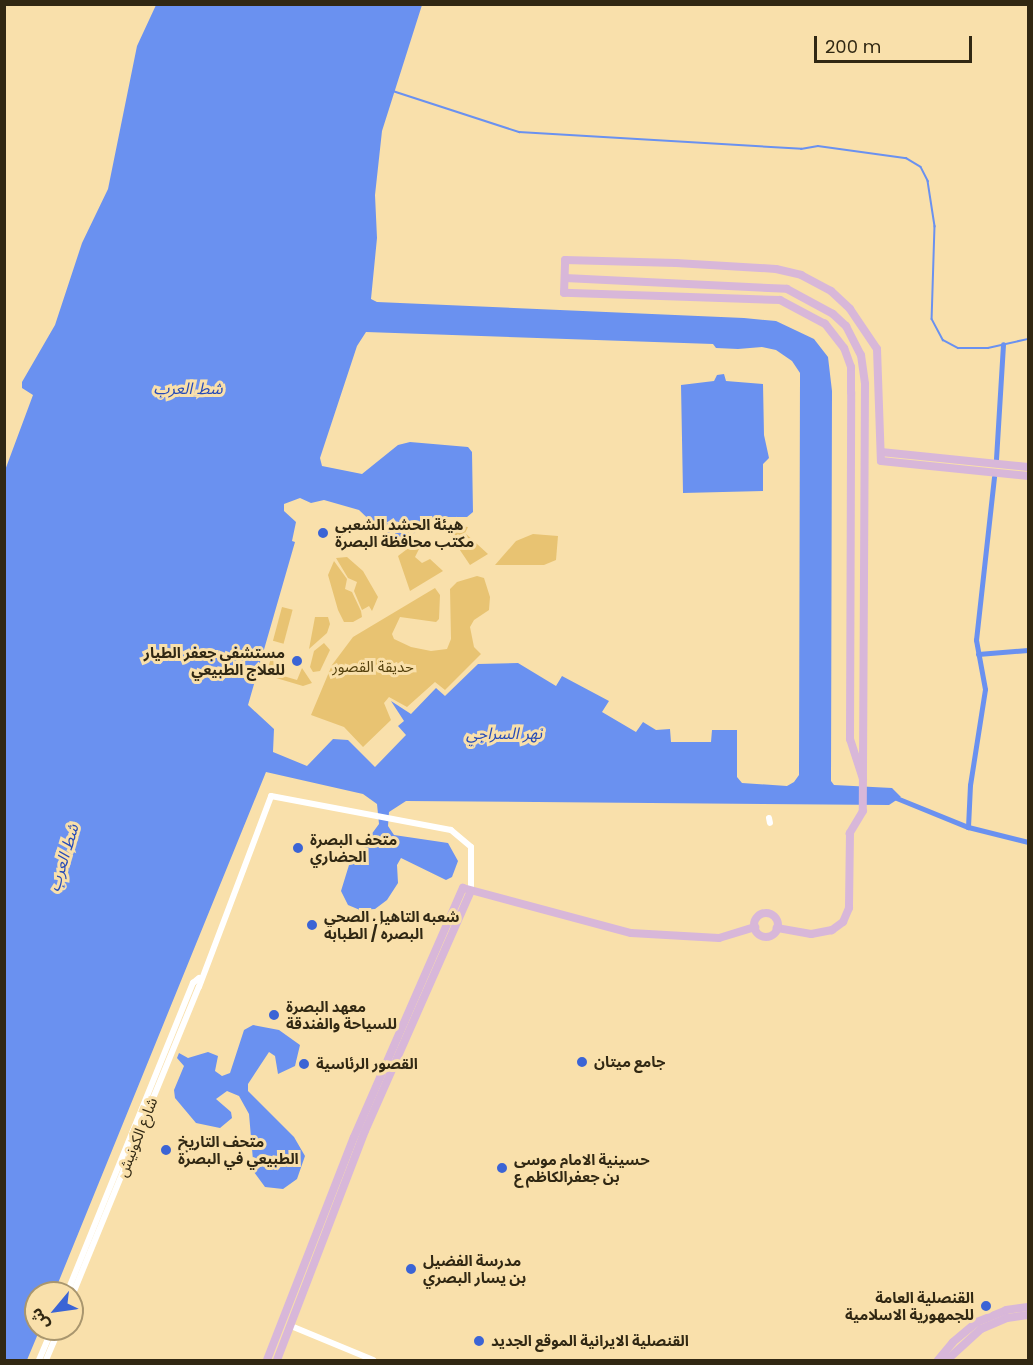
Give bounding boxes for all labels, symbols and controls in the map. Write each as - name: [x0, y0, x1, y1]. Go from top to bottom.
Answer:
- scale bar: [817, 24, 974, 62]
- text: 200 m: [825, 34, 881, 59]
- water label: شط العرب: [153, 379, 223, 399]
- place label: هيئة الحشد الشعبي مكتب محافظة البصرة: [335, 515, 474, 550]
- marker: هيئة الحشد الشعبي مكتب محافظة البصرة: [316, 526, 330, 540]
- place label: مستشفى جعفر الطيار للعلاج الطبيعي: [144, 643, 285, 678]
- marker: مستشفى جعفر الطيار للعلاج الطبيعي: [290, 654, 304, 668]
- park label: حديقة القصور: [332, 658, 414, 676]
- water label: نهر السراجي: [466, 724, 542, 744]
- water label: شط العرب: [45, 822, 83, 894]
- place label: متحف البصرة الحضاري: [310, 830, 397, 865]
- marker: متحف البصرة الحضاري: [291, 841, 305, 855]
- place label: شعبه التاهيل الصحي البصره / الطبابه: [324, 907, 459, 942]
- marker: شعبه التاهيل الصحي البصره / الطبابه: [305, 918, 319, 932]
- place label: معهد البصرة للسياحة والفندقة: [286, 997, 397, 1032]
- marker: معهد البصرة للسياحة والفندقة: [267, 1008, 281, 1022]
- place label: جامع ميتان: [594, 1053, 666, 1071]
- place label: القصور الرئاسية: [316, 1055, 418, 1073]
- marker: جامع ميتان: [575, 1055, 589, 1069]
- marker: القصور الرئاسية: [297, 1057, 311, 1071]
- street label: شارع الكونيش: [113, 1095, 161, 1179]
- place label: متحف التاريخ الطبيعي في البصرة: [178, 1132, 299, 1167]
- marker: متحف التاريخ الطبيعي في البصرة: [159, 1143, 173, 1157]
- place label: حسينية الامام موسى بن جعفرالكاظم ع: [514, 1150, 650, 1185]
- marker: حسينية الامام موسى بن جعفرالكاظم ع: [495, 1161, 509, 1175]
- place label: مدرسة الفضيل بن يسار البصري: [423, 1251, 526, 1286]
- marker: مدرسة الفضيل بن يسار البصري: [404, 1262, 418, 1276]
- north arrow: [24, 1281, 84, 1341]
- place label: القنصلية العامة للجمهورية الاسلامية: [845, 1288, 974, 1323]
- marker: القنصلية العامة للجمهورية الاسلامية: [979, 1299, 993, 1313]
- text: ش: [24, 1304, 55, 1334]
- place label: القنصلية الايرانية الموقع الجديد: [491, 1332, 689, 1350]
- marker: القنصلية الايرانية الموقع الجديد: [472, 1334, 486, 1348]

